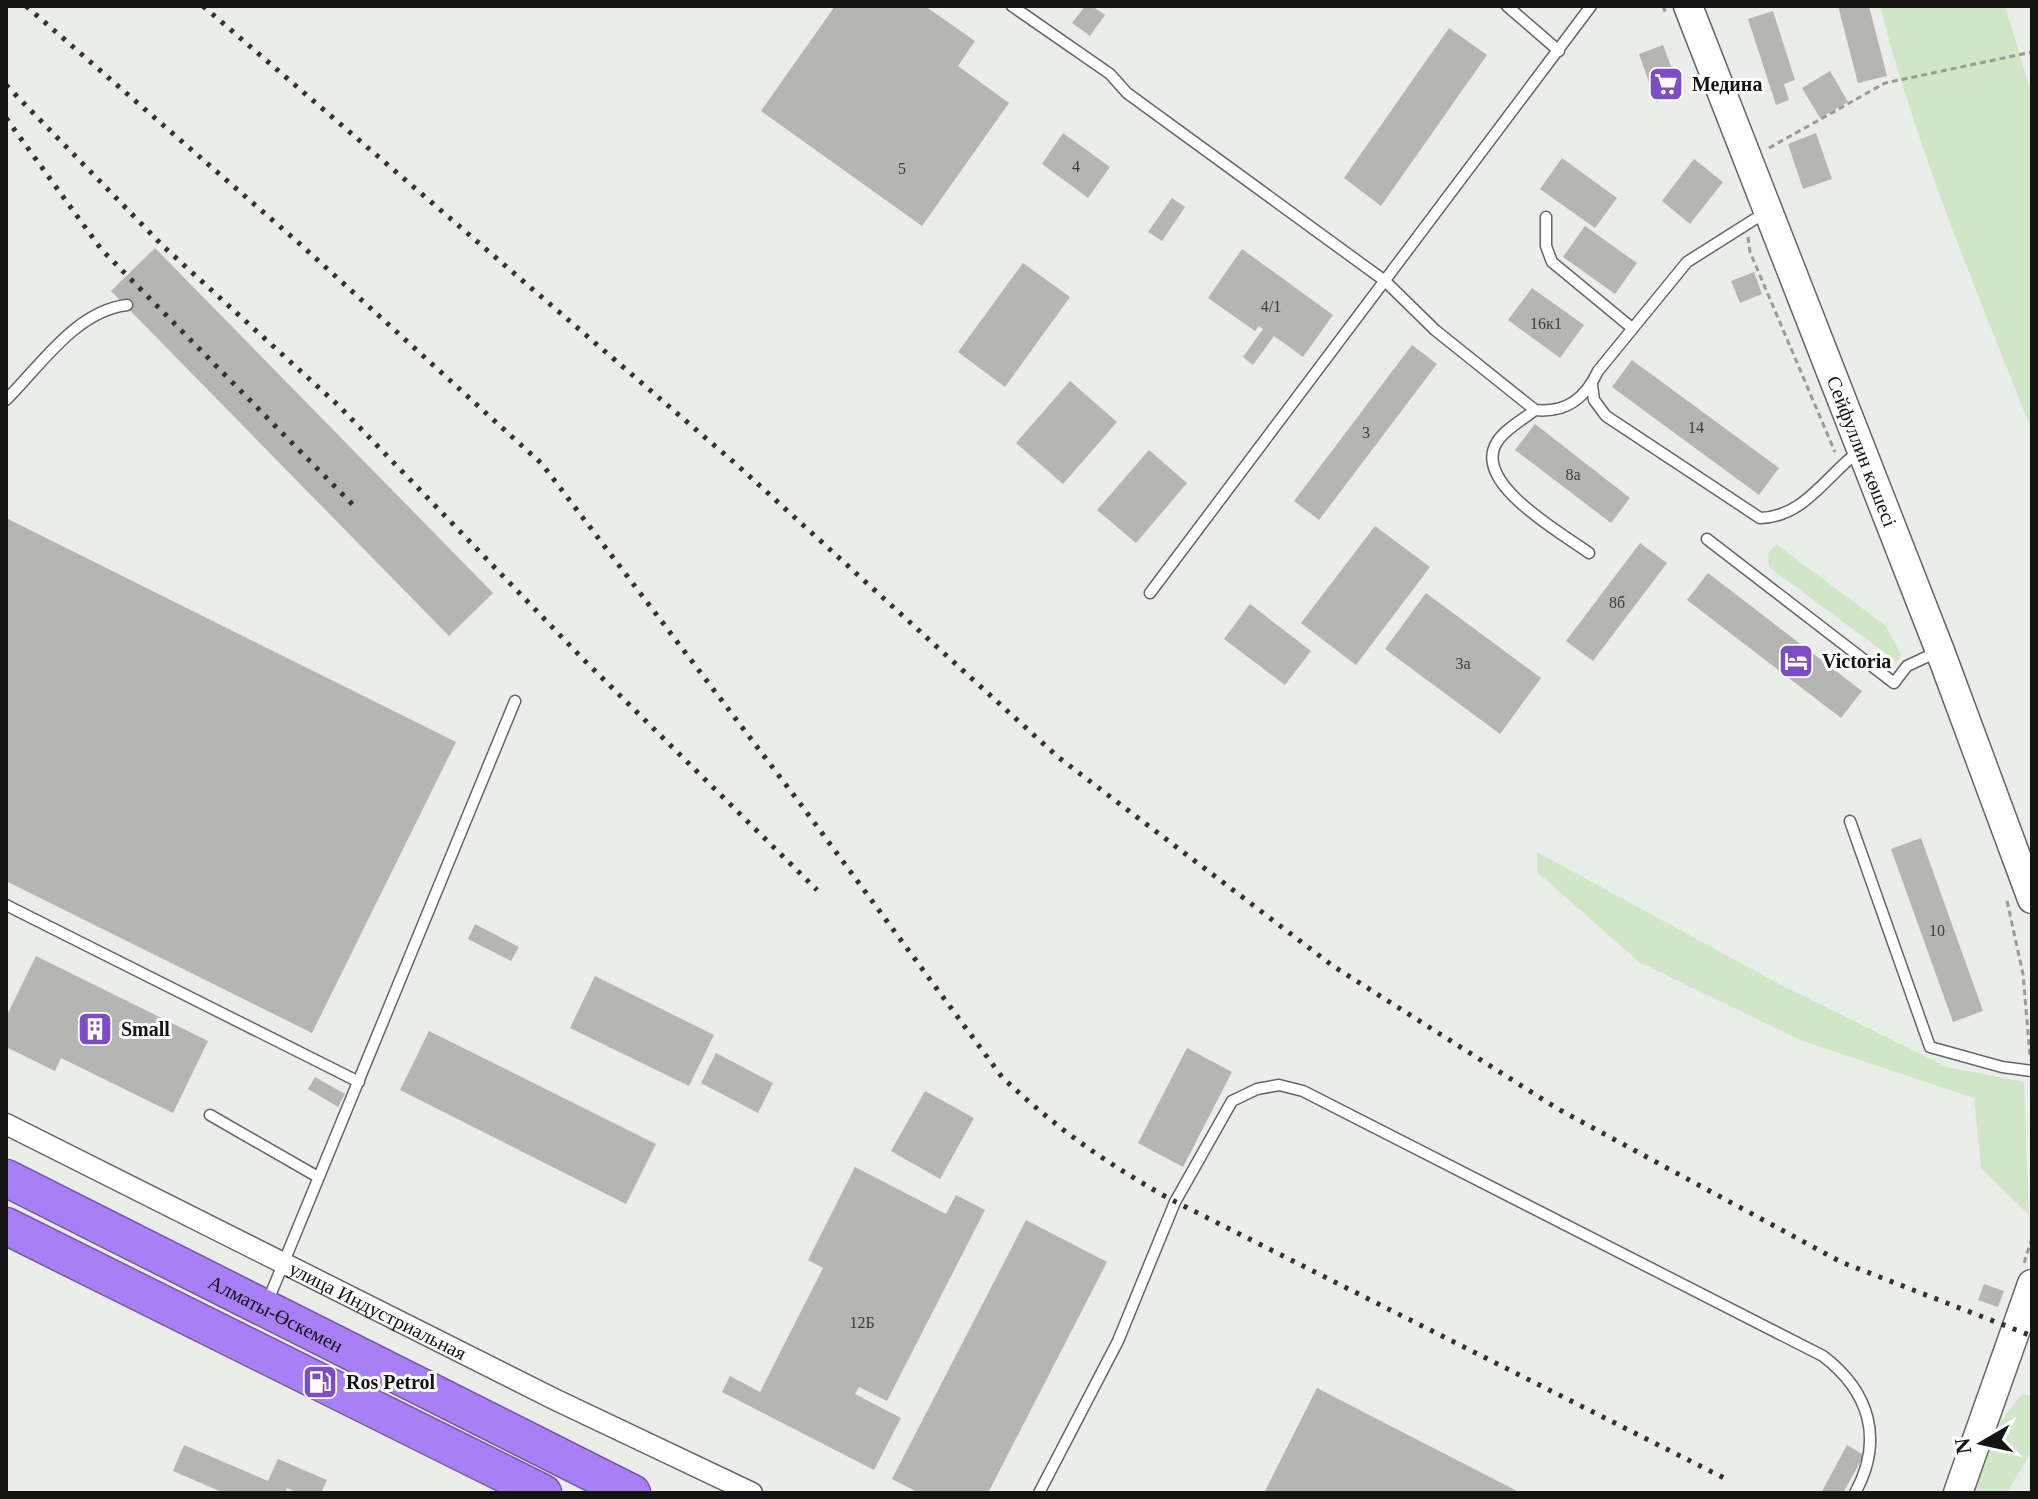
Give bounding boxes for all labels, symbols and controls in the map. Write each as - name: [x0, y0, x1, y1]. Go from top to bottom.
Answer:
- supermarket icon: Медина: [1647, 65, 1685, 103]
- place label: Медина: [1692, 73, 1762, 95]
- house number: 4: [1072, 158, 1080, 175]
- house number: 5: [898, 160, 906, 177]
- house number: 4/1: [1261, 298, 1281, 315]
- house number: 16к1: [1530, 315, 1562, 332]
- street label: Сейфуллин көшесі: [1823, 373, 1901, 530]
- house number: 14: [1688, 419, 1704, 436]
- house number: 3: [1362, 424, 1370, 441]
- house number: 8а: [1565, 466, 1581, 483]
- house number: 8б: [1609, 594, 1625, 611]
- hotel icon: Victoria: [1777, 642, 1815, 680]
- place label: Victoria: [1822, 650, 1891, 672]
- house number: 3а: [1455, 655, 1471, 672]
- house number: 10: [1929, 922, 1945, 939]
- building icon: Small: [76, 1010, 114, 1048]
- place label: Small: [121, 1018, 170, 1040]
- street label: улица Индустриальная: [285, 1257, 470, 1364]
- street label: Алматы-Өскемен: [205, 1271, 347, 1357]
- house number: 12Б: [849, 1314, 875, 1331]
- fuel station icon: Ros Petrol: [301, 1363, 339, 1401]
- place label: Ros Petrol: [346, 1371, 435, 1393]
- north arrow: [1942, 1403, 2022, 1483]
- text: N: [1949, 1436, 1976, 1456]

